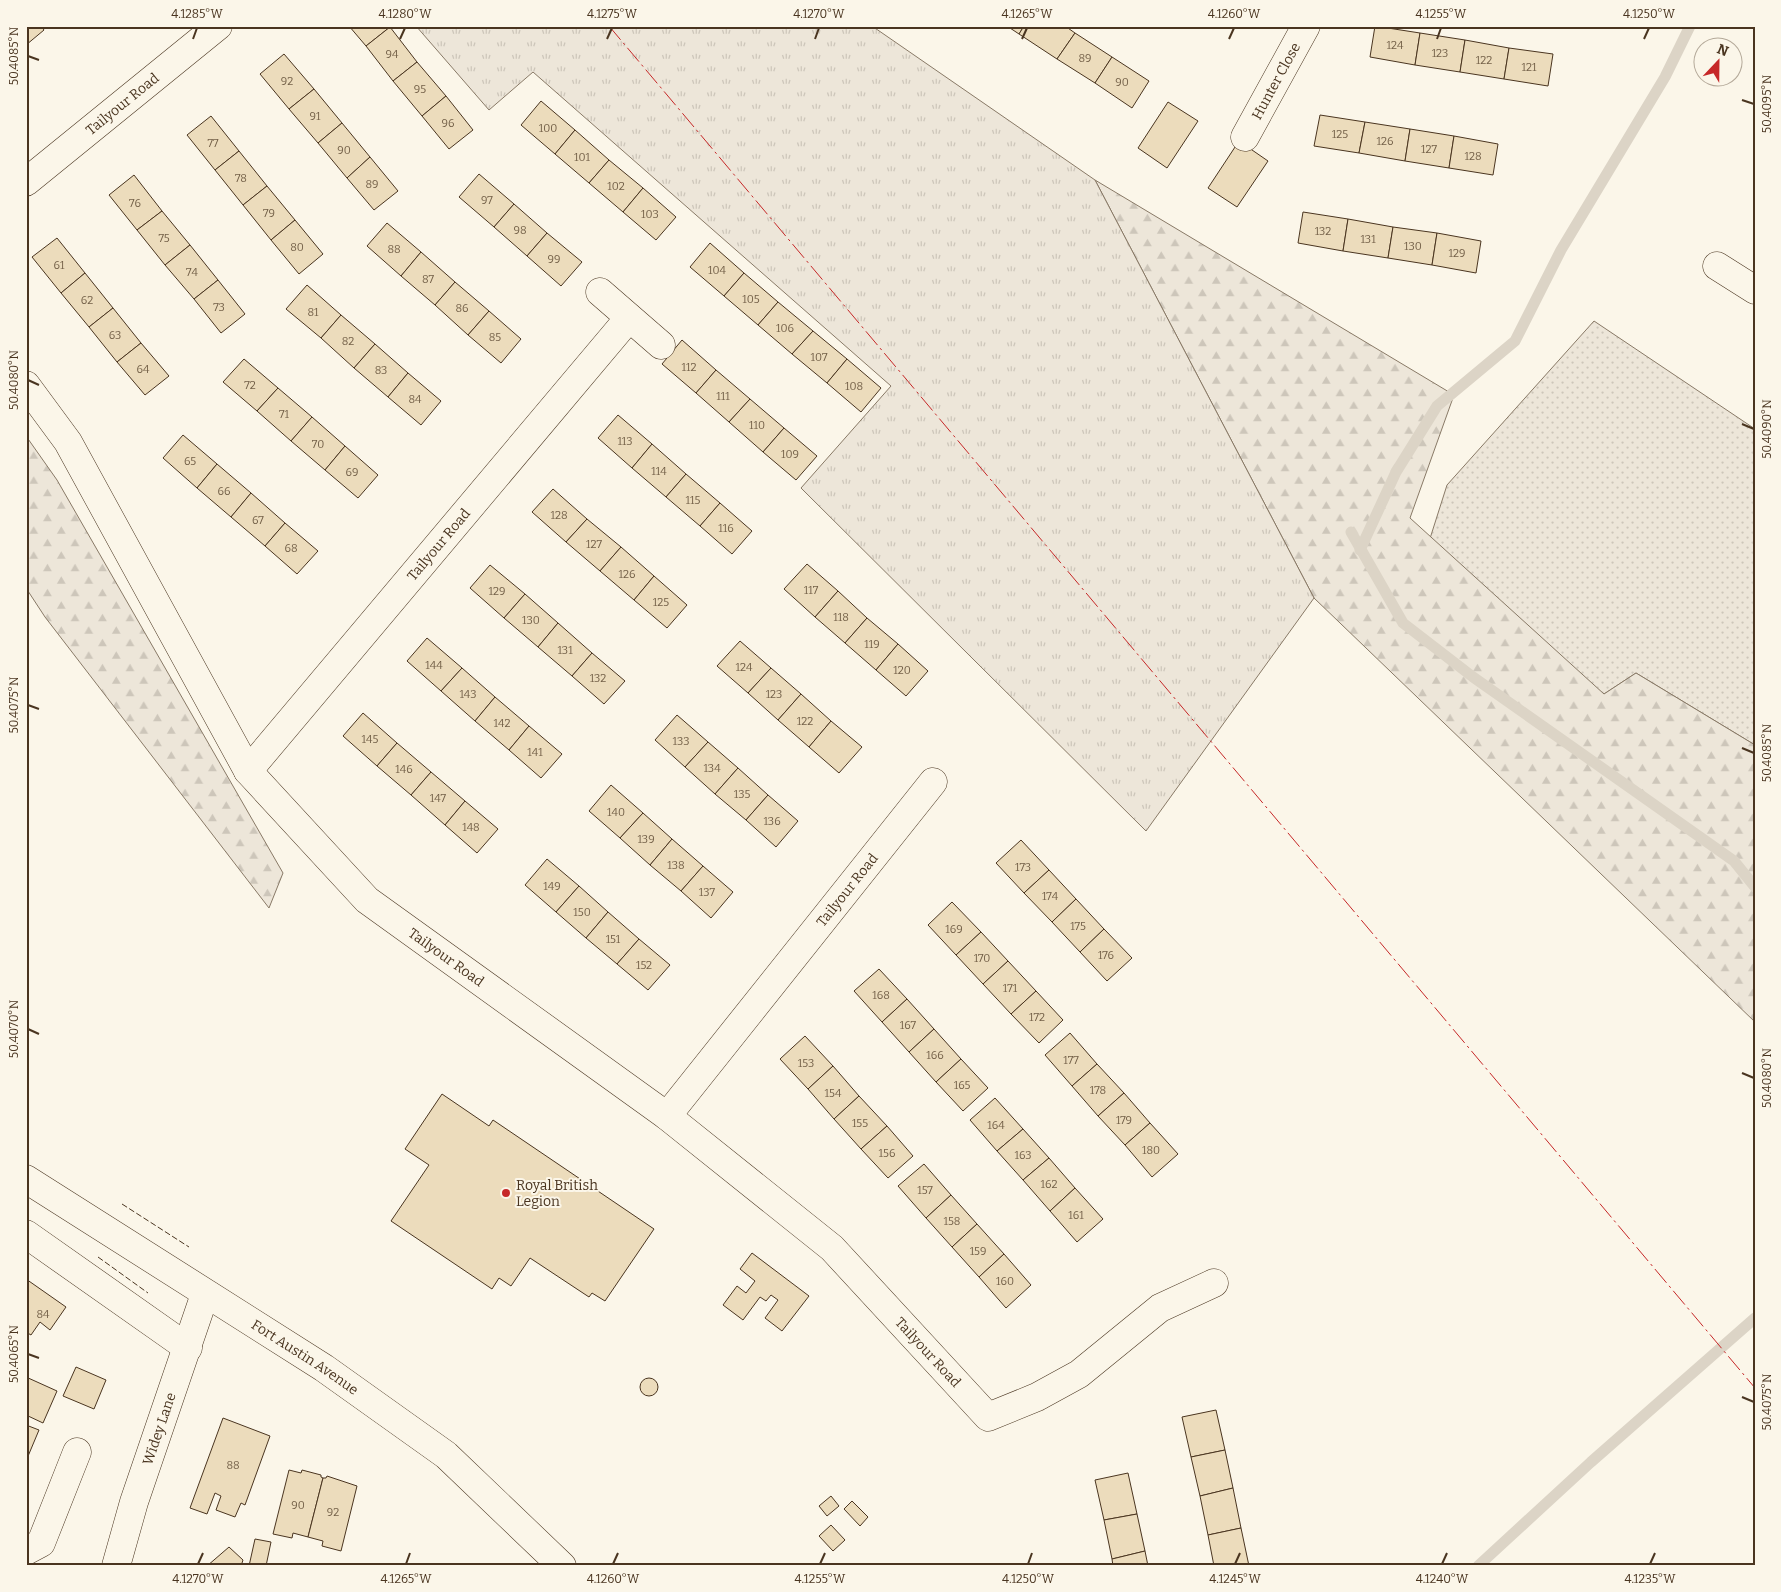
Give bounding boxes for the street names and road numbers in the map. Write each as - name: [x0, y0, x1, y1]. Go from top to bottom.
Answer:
- street label: Hunter Close: [1248, 39, 1304, 122]
- street label: Tailyour Road: [82, 69, 162, 138]
- street label: Tailyour Road: [403, 505, 474, 584]
- street label: Tailyour Road: [813, 850, 881, 930]
- street label: Tailyour Road: [405, 924, 487, 990]
- street label: Tailyour Road: [892, 1314, 965, 1391]
- street label: Fort Austin Avenue: [248, 1316, 362, 1398]
- street label: Widey Lane: [139, 1390, 179, 1467]

